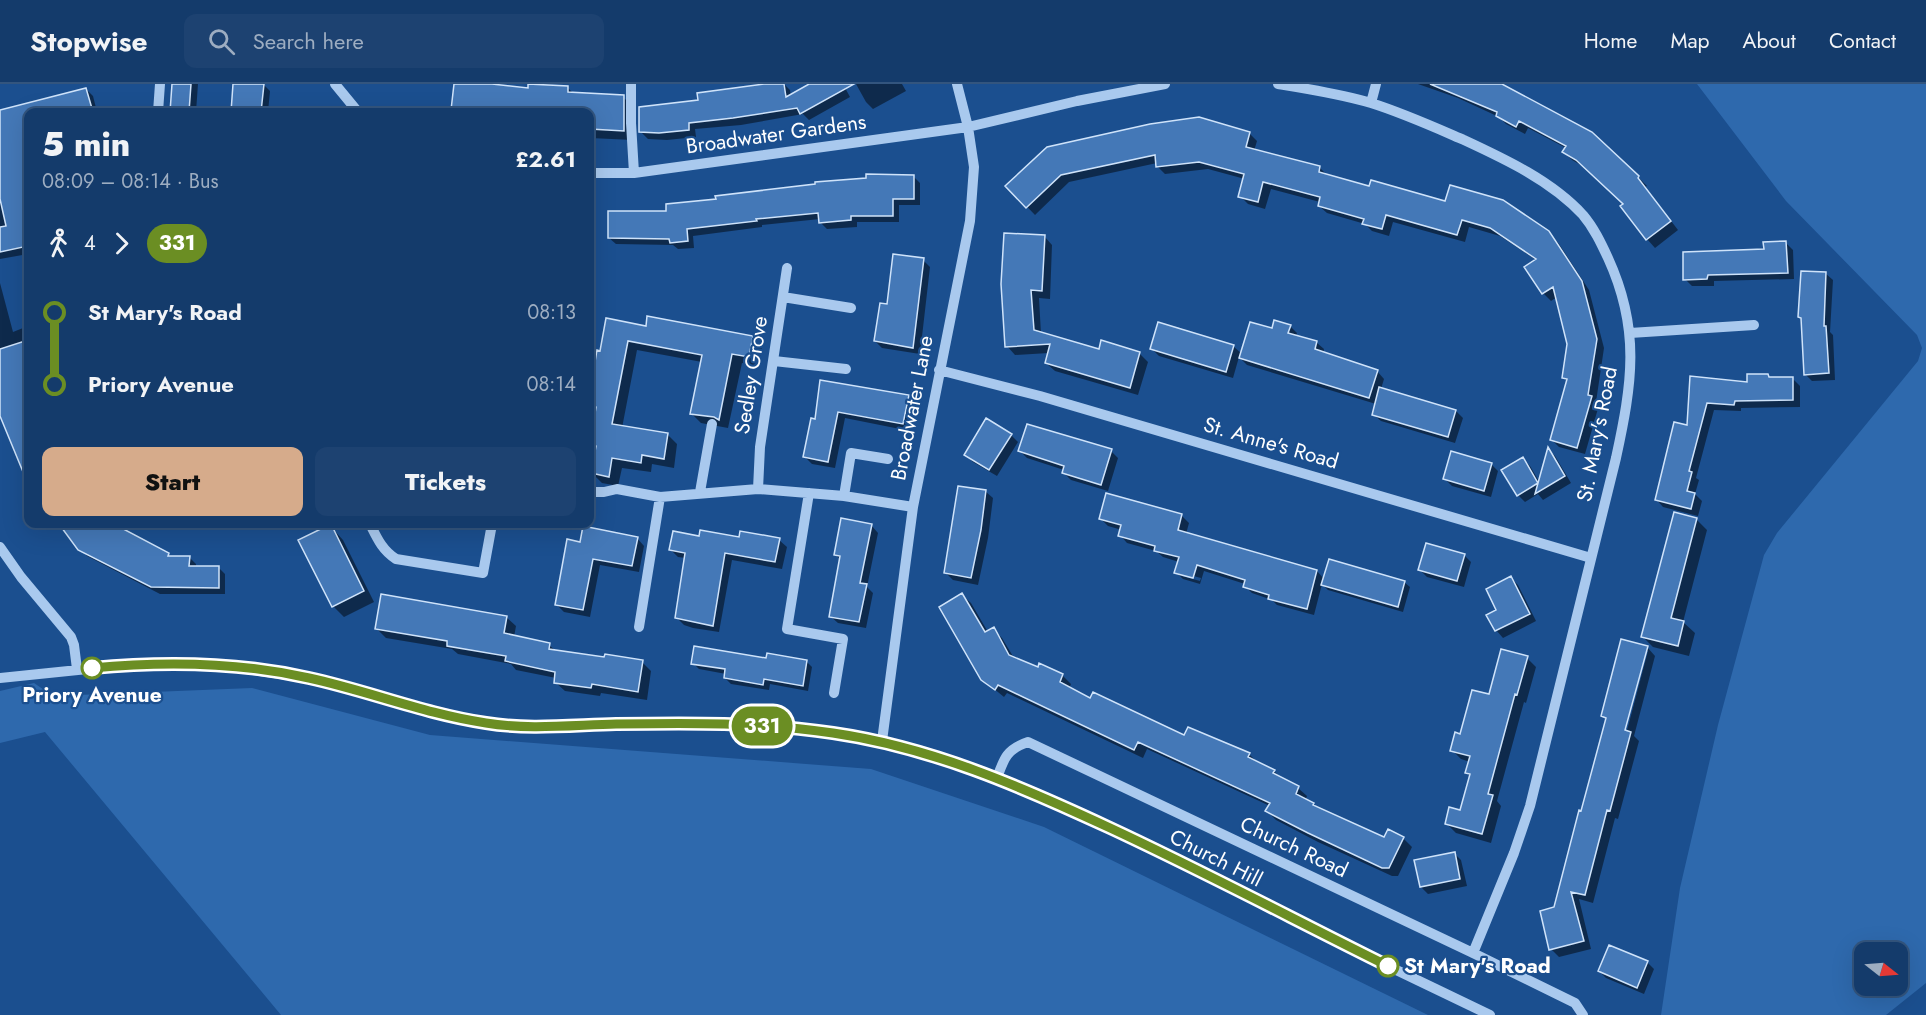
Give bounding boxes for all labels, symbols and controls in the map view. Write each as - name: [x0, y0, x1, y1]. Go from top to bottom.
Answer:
- search box: [184, 14, 604, 68]
- text: Stopwise: [30, 21, 148, 62]
- icon: search: [205, 25, 238, 58]
- text: Search here: [253, 25, 364, 57]
- text: Home: [1584, 26, 1637, 56]
- text: Map: [1670, 26, 1710, 56]
- text: About: [1743, 26, 1796, 56]
- text: Contact: [1829, 26, 1896, 56]
- street label: Broadwater Gardens: [684, 106, 868, 162]
- text: 5 min: [42, 121, 130, 168]
- text: £2.61: [515, 143, 576, 175]
- text: 08:09 – 08:14 · Bus: [42, 167, 219, 196]
- icon: walk: [42, 227, 75, 260]
- icon: forward: [105, 227, 138, 260]
- text: 331: [159, 228, 195, 258]
- text: 4: [84, 229, 96, 258]
- text: St Mary's Road: [88, 296, 242, 328]
- text: 08:13: [527, 298, 576, 327]
- street label: Sedley Grove: [727, 314, 775, 436]
- street label: Broadwater Lane: [883, 333, 941, 483]
- street label: St. Mary's Road: [1569, 364, 1625, 504]
- text: Priory Avenue: [88, 368, 234, 400]
- text: 08:14: [526, 370, 576, 399]
- street label: St. Anne's Road: [1200, 409, 1342, 477]
- button: Start: [42, 447, 303, 516]
- button: Tickets: [315, 447, 576, 516]
- marker: Priory Avenue: [81, 657, 103, 679]
- place label: Priory Avenue: [22, 680, 162, 710]
- line badge: 331: [728, 706, 796, 746]
- text: 331: [744, 711, 780, 741]
- street label: Church Road: [1235, 809, 1353, 885]
- street label: Church Hill: [1164, 822, 1268, 894]
- north arrow: [1854, 942, 1908, 996]
- map controls: [1854, 942, 1908, 996]
- place label: St Mary's Road: [1404, 951, 1551, 981]
- marker: St Mary's Road: [1377, 955, 1399, 977]

